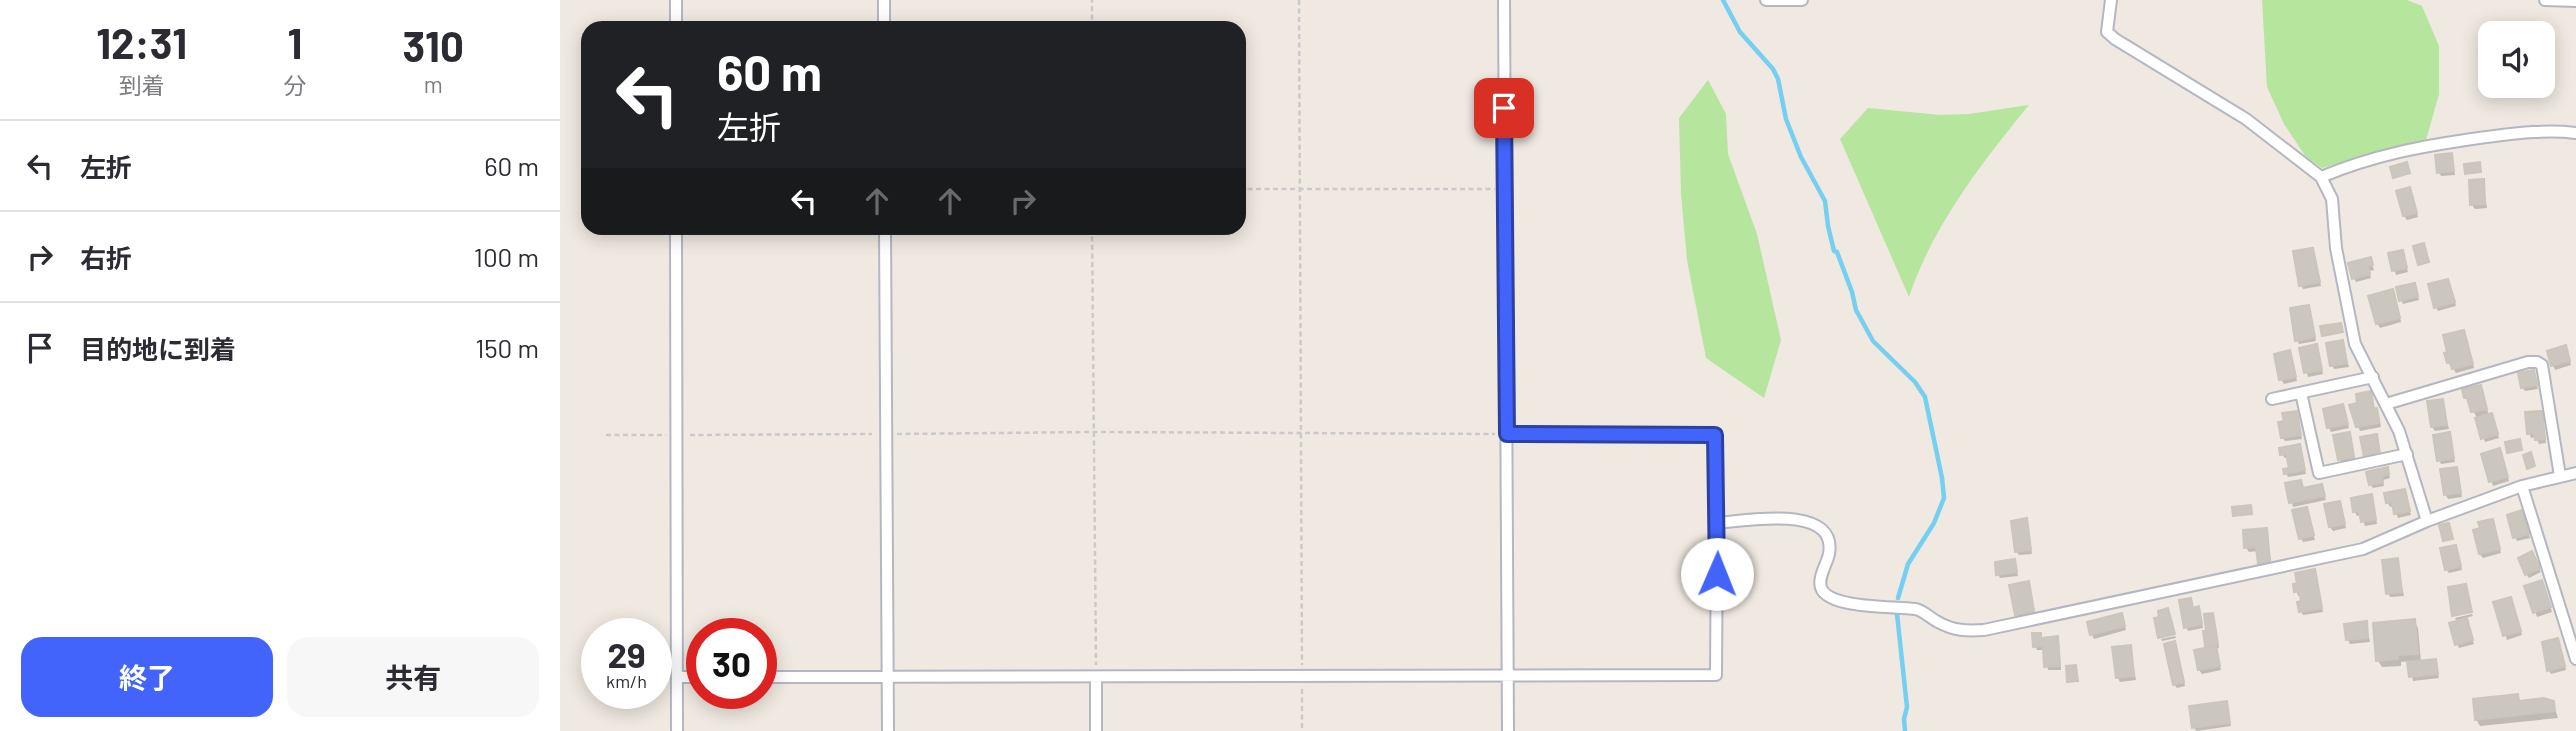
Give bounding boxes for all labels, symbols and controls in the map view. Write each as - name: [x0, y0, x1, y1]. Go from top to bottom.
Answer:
- text: 12:31: [96, 17, 187, 67]
- text: 1: [287, 17, 302, 67]
- text: 310: [402, 20, 464, 70]
- map controls: [2478, 21, 2555, 98]
- button: sound: [2478, 21, 2555, 98]
- text: 60 m: [717, 42, 822, 101]
- icon: left: [602, 49, 693, 140]
- text: m: [424, 70, 443, 98]
- text: 到着: [119, 71, 165, 99]
- text: 分: [283, 71, 306, 99]
- pin: [1474, 78, 1534, 138]
- icon: arrive: [1485, 89, 1523, 127]
- text: 左折: [717, 107, 781, 145]
- icon: left: [21, 147, 59, 185]
- text: 60 m: [484, 150, 539, 181]
- text: 左折: [80, 151, 132, 182]
- icon: left: [785, 182, 823, 220]
- icon: ahead: [858, 182, 896, 220]
- icon: ahead: [931, 182, 969, 220]
- icon: right: [1004, 182, 1042, 220]
- icon: right: [21, 238, 59, 276]
- text: 100 m: [474, 241, 539, 272]
- text: 右折: [80, 242, 132, 273]
- icon: arrive: [21, 329, 59, 367]
- text: 150 m: [475, 332, 539, 363]
- text: 目的地に到着: [80, 333, 236, 364]
- position arrow: [1680, 537, 1754, 611]
- speed limit sign: 30: [686, 618, 777, 709]
- text: 29: [607, 633, 646, 675]
- button: 終了: [21, 637, 273, 717]
- button: 共有: [287, 637, 539, 717]
- text: km/h: [606, 670, 647, 692]

